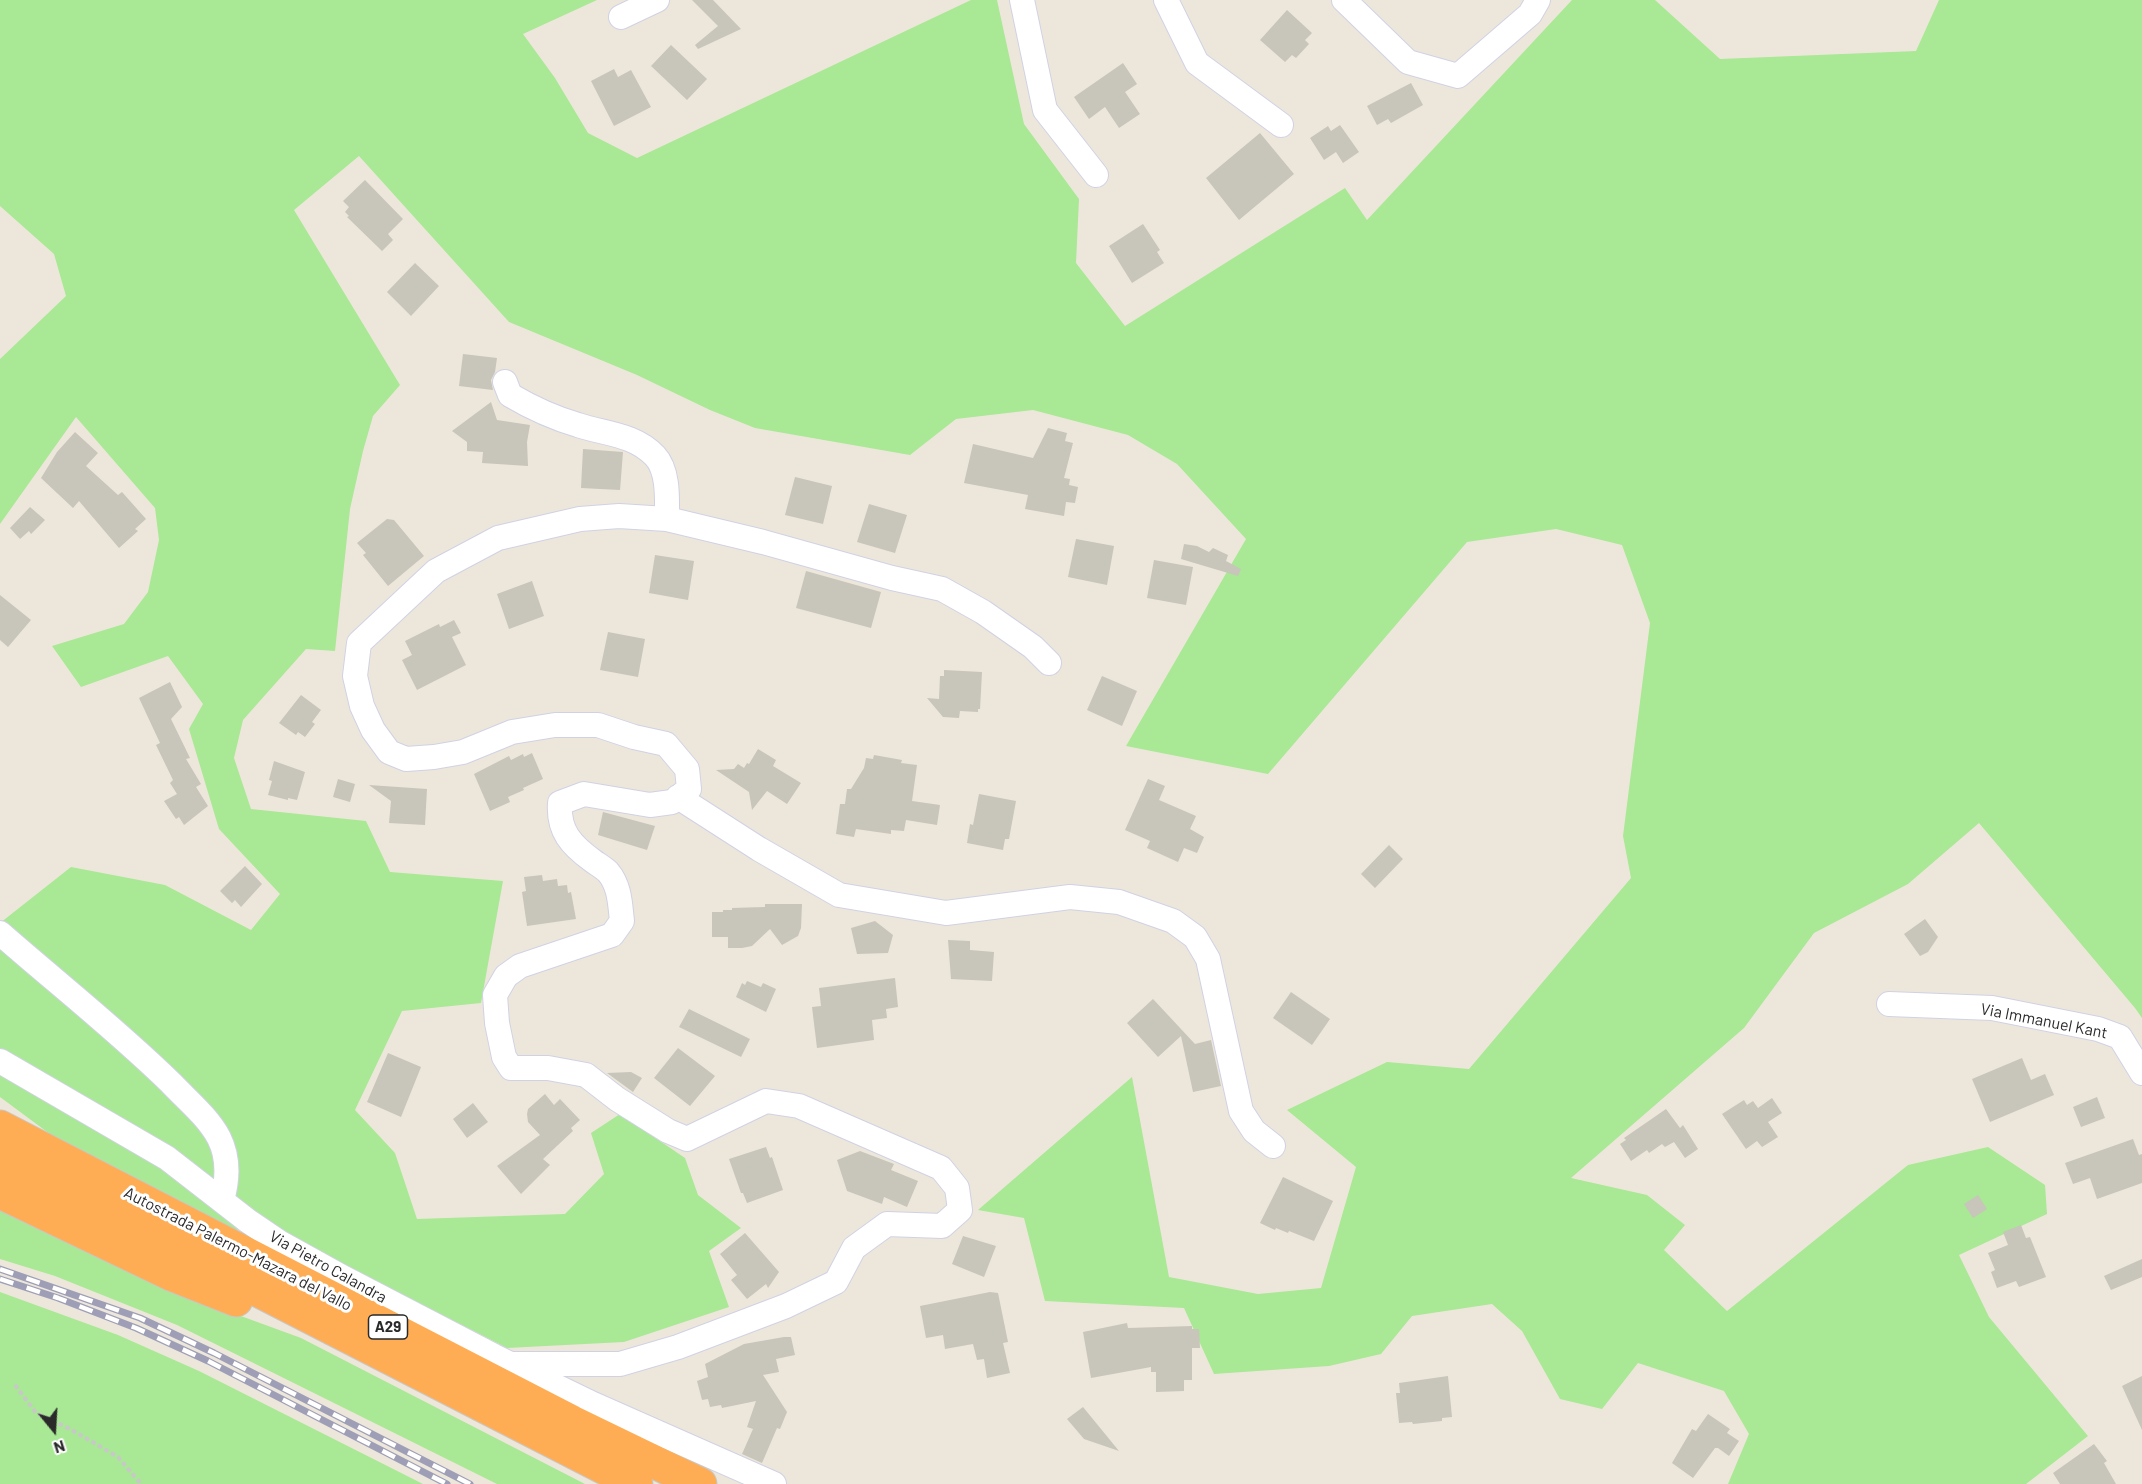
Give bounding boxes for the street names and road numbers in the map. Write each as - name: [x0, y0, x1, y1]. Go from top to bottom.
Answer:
- street label: Via Immanuel Kant: [1979, 999, 2109, 1043]
- street label: Autostrada Palermo-Mazara del Vallo: [121, 1183, 355, 1315]
- street label: Via Pietro Calandra: [266, 1227, 390, 1307]
- road number: A29: [368, 1315, 408, 1339]

